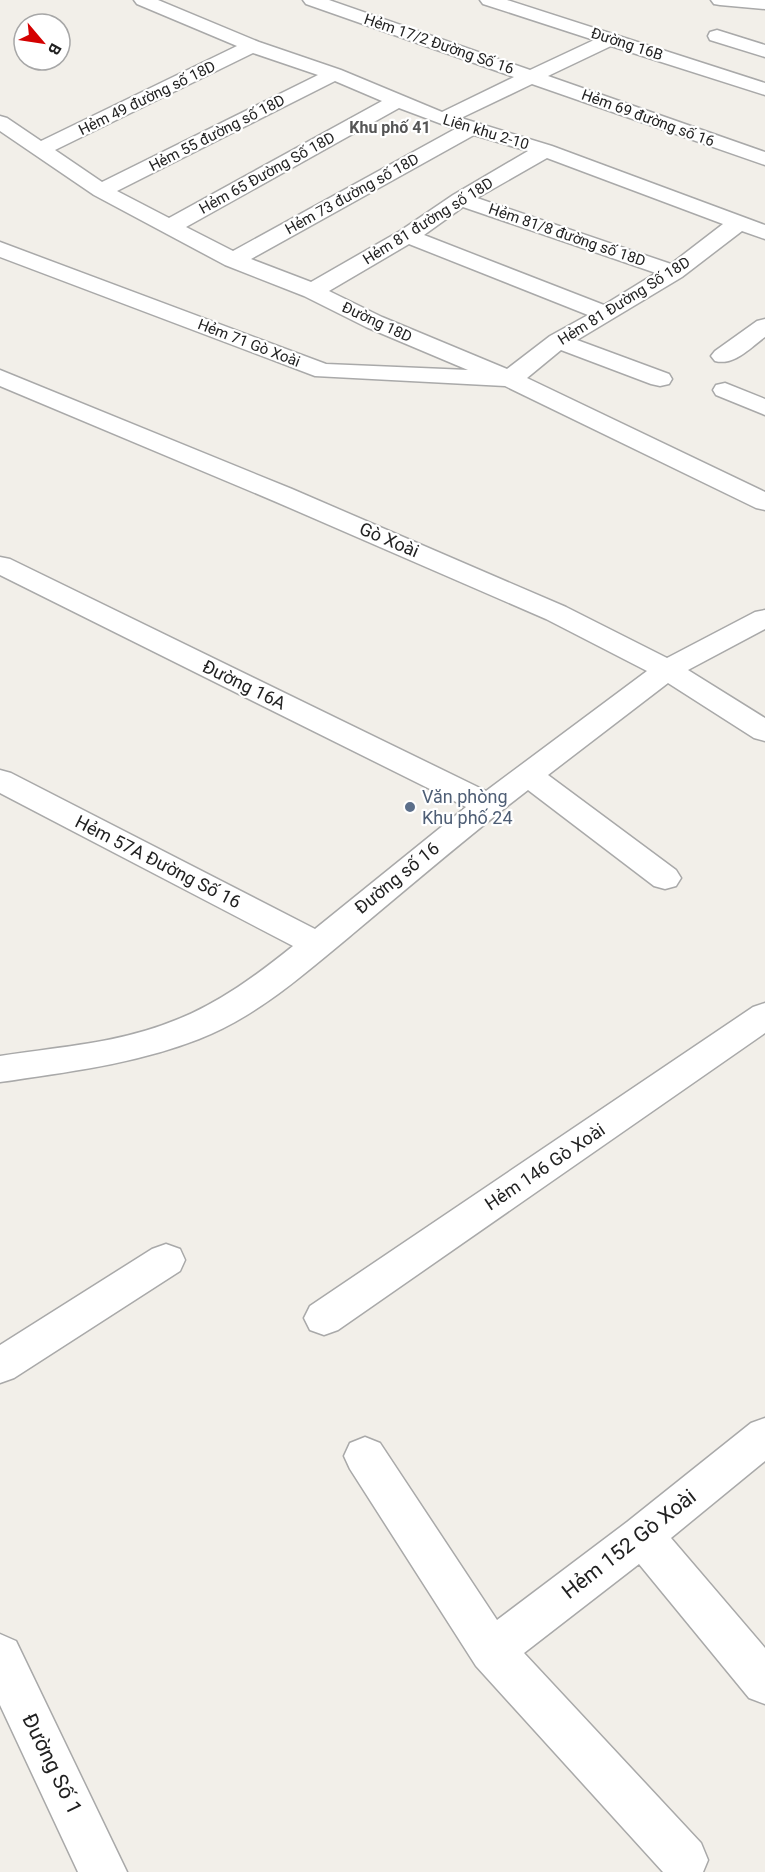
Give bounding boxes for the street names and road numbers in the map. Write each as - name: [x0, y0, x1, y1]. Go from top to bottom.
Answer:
- street label: Hẻm 17/2 Đường Số 16: [362, 10, 516, 78]
- street label: Đường 16B: [589, 24, 665, 64]
- street label: Hẻm 49 đường số 18D: [76, 57, 218, 139]
- street label: Hẻm 69 đường số 16: [579, 86, 717, 150]
- street label: Hẻm 55 đường số 18D: [146, 91, 288, 175]
- street label: Liên khu 2-10: [441, 110, 531, 154]
- street label: Hẻm 65 Đường Số 18D: [196, 128, 338, 218]
- street label: Hẻm 73 đường số 18D: [282, 150, 422, 238]
- street label: Hẻm 81 đường số 18D: [360, 174, 496, 268]
- street label: Hẻm 81/8 đường số 18D: [486, 200, 648, 270]
- street label: Hẻm 81 Đường Số 18D: [555, 253, 693, 349]
- street label: Đường 18D: [339, 298, 415, 346]
- street label: Hẻm 71 Gò Xoài: [195, 315, 303, 371]
- street label: Gò Xoài: [356, 518, 422, 561]
- street label: Đường 16A: [199, 655, 289, 714]
- street label: Hẻm 57A Đường Số 16: [72, 811, 244, 912]
- street label: Đường số 16: [350, 837, 443, 918]
- street label: Hẻm 146 Gò Xoài: [481, 1119, 609, 1214]
- street label: Hẻm 152 Gò Xoài: [557, 1484, 701, 1604]
- street label: Đường Số 1: [17, 1710, 87, 1818]

